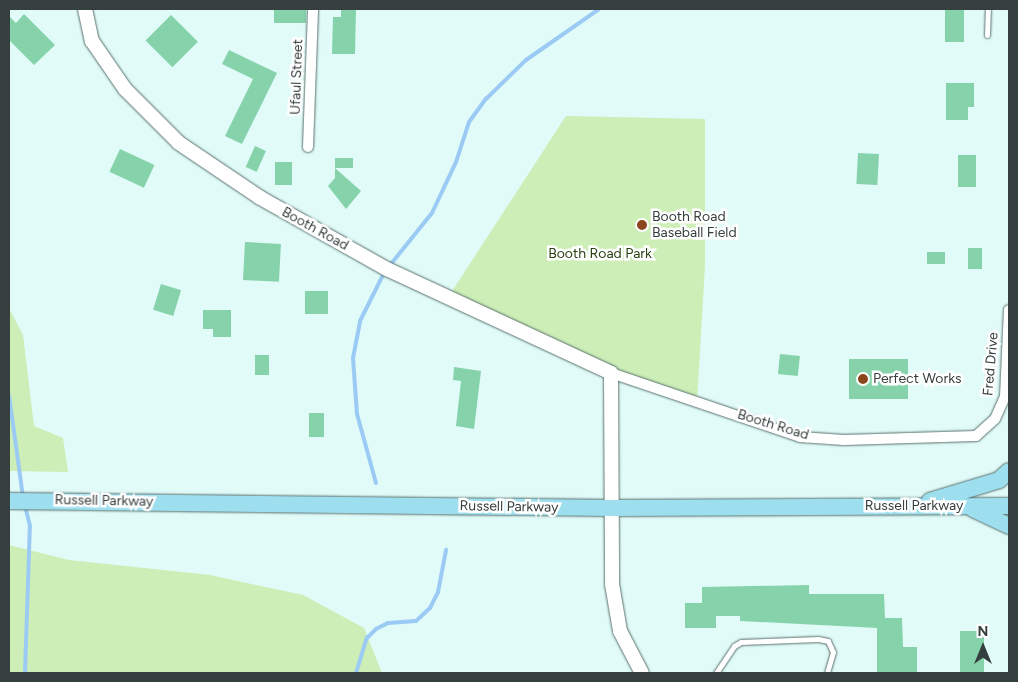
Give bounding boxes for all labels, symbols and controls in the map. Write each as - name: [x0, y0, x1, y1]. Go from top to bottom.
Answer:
- street label: Ufaul Street: [287, 39, 307, 115]
- street label: Booth Road: [279, 204, 351, 254]
- place label: Booth Road Baseball Field: [652, 209, 737, 242]
- marker: Booth Road Baseball Field: [636, 219, 648, 231]
- park label: Booth Road Park: [548, 246, 652, 262]
- street label: Fred Drive: [980, 331, 1002, 397]
- place label: Perfect Works: [873, 371, 961, 387]
- marker: Perfect Works: [857, 373, 869, 385]
- street label: Booth Road: [735, 406, 811, 444]
- street label: Russell Parkway: [55, 492, 153, 510]
- street label: Russell Parkway: [460, 498, 558, 516]
- street label: Russell Parkway: [865, 498, 963, 514]
- north arrow: [958, 622, 1008, 672]
- text: N: [978, 623, 988, 640]

